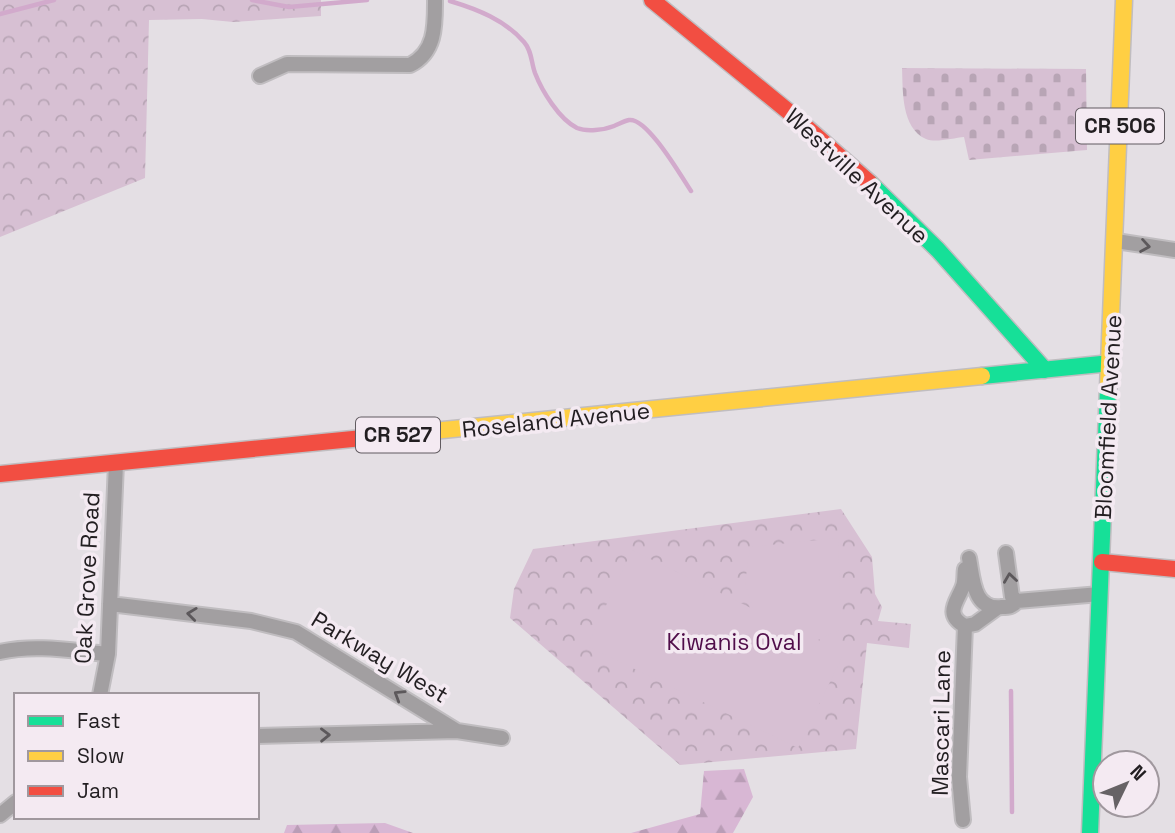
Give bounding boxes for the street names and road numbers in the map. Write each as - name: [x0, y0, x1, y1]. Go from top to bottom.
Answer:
- street label: Westville Avenue: [779, 102, 935, 250]
- road number: CR 506: [1076, 108, 1164, 144]
- street label: Bloomfield Avenue: [1088, 314, 1128, 520]
- street label: Roseland Avenue: [460, 395, 652, 445]
- road number: CR 527: [356, 418, 440, 452]
- street label: Oak Grove Road: [68, 491, 106, 665]
- street label: Parkway West: [306, 604, 454, 710]
- street label: Mascari Lane: [925, 650, 957, 796]

